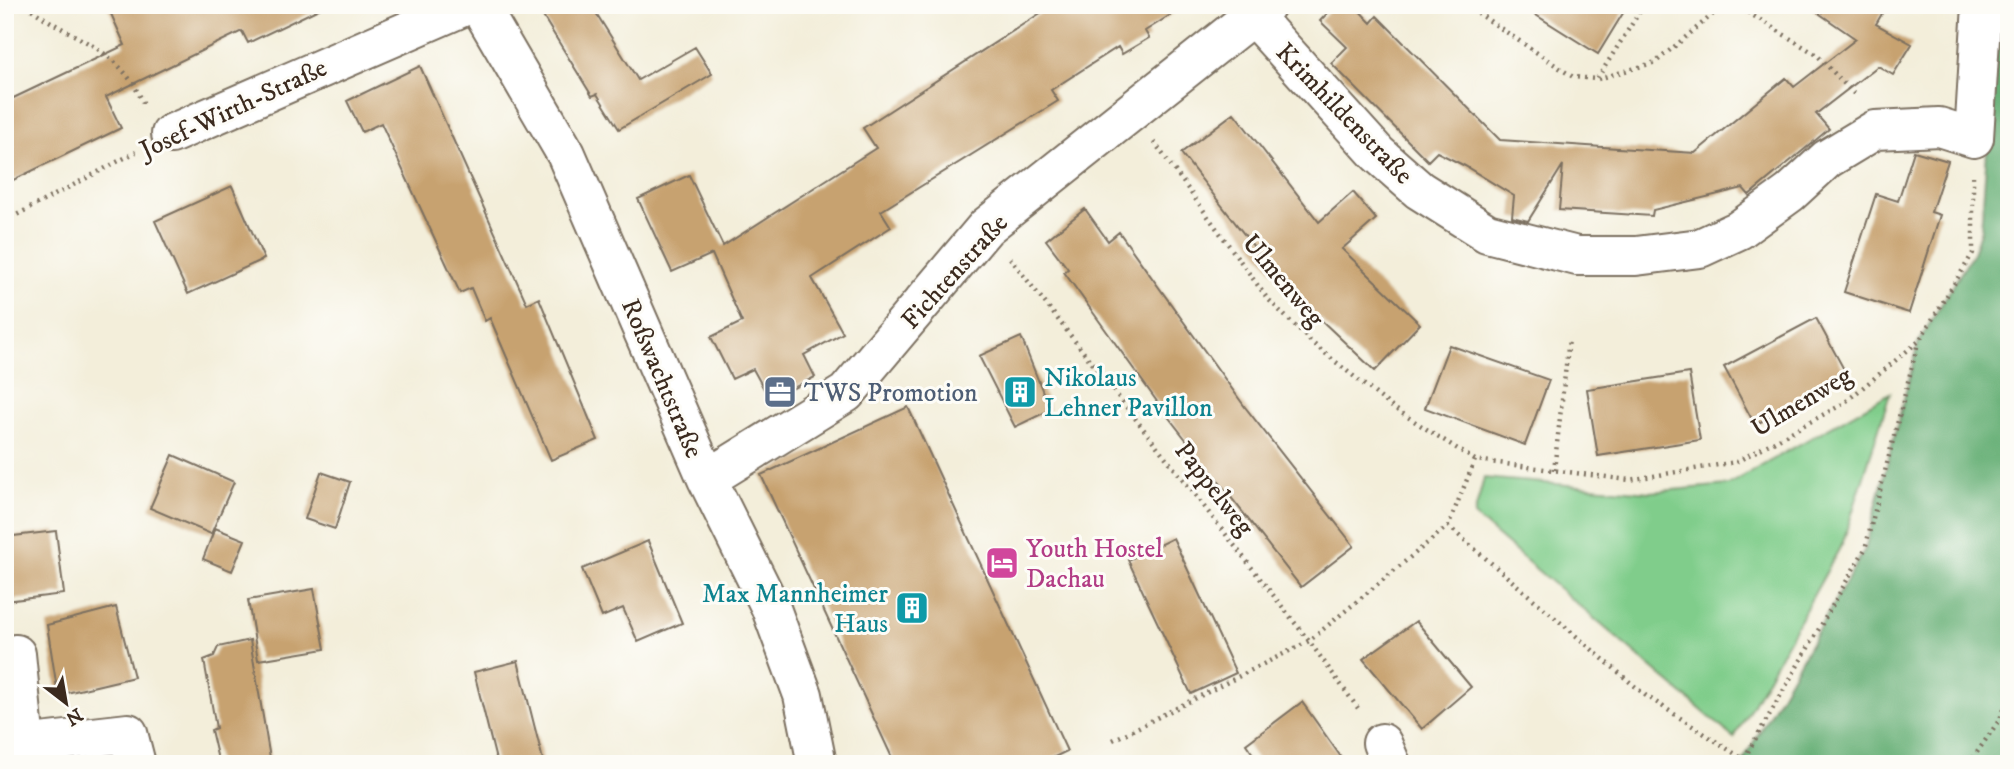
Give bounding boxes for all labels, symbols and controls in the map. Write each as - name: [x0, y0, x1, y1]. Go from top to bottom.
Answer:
- street label: Krimhildenstraße: [1268, 36, 1420, 192]
- street label: Josef-Wirth-Straße: [133, 52, 332, 168]
- street label: Fichtenstraße: [895, 207, 1016, 337]
- street label: Ulmenweg: [1234, 228, 1332, 335]
- street label: Roßwachtstraße: [613, 294, 710, 463]
- street label: Ulmenweg: [1745, 359, 1858, 445]
- place label: Nikolaus Lehner Pavillon: [1044, 362, 1213, 425]
- office icon: TWS Promotion: [761, 373, 799, 411]
- building icon: Nikolaus Lehner Pavillon: [1001, 373, 1039, 411]
- place label: TWS Promotion: [804, 377, 978, 410]
- street label: Pappelweg: [1167, 435, 1261, 543]
- place label: Youth Hostel Dachau: [1026, 533, 1163, 596]
- hotel icon: Youth Hostel Dachau: [983, 544, 1021, 582]
- place label: Max Mannheimer Haus: [702, 578, 888, 641]
- building icon: Max Mannheimer Haus: [893, 589, 931, 627]
- north arrow: [32, 668, 102, 738]
- text: N: [61, 702, 87, 730]

